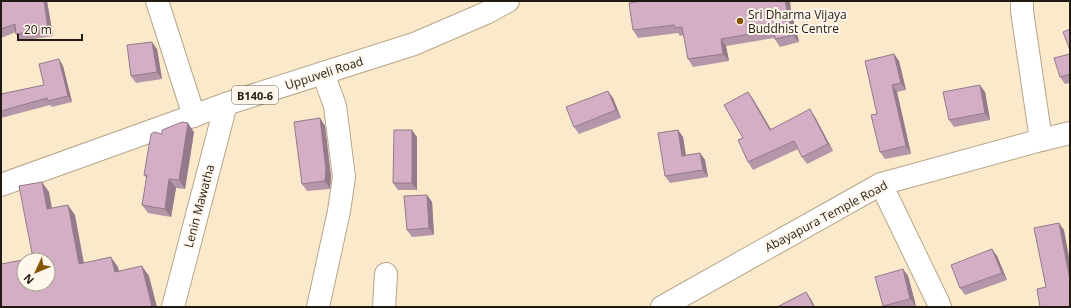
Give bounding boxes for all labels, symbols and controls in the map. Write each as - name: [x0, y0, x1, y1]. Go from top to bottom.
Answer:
- place label: Sri Dharma Vijaya Buddhist Centre: [748, 6, 847, 37]
- scale bar: [18, 16, 82, 42]
- marker: Sri Dharma Vijaya Buddhist Centre: [735, 16, 745, 26]
- text: 20 m: [24, 21, 52, 38]
- street label: Uppuveli Road: [283, 52, 365, 94]
- road number: B140-6: [232, 86, 278, 104]
- street label: Lenin Mawatha: [180, 162, 218, 250]
- street label: Abayapura Temple Road: [762, 176, 890, 256]
- north arrow: [16, 252, 56, 292]
- text: N: [20, 271, 37, 288]

